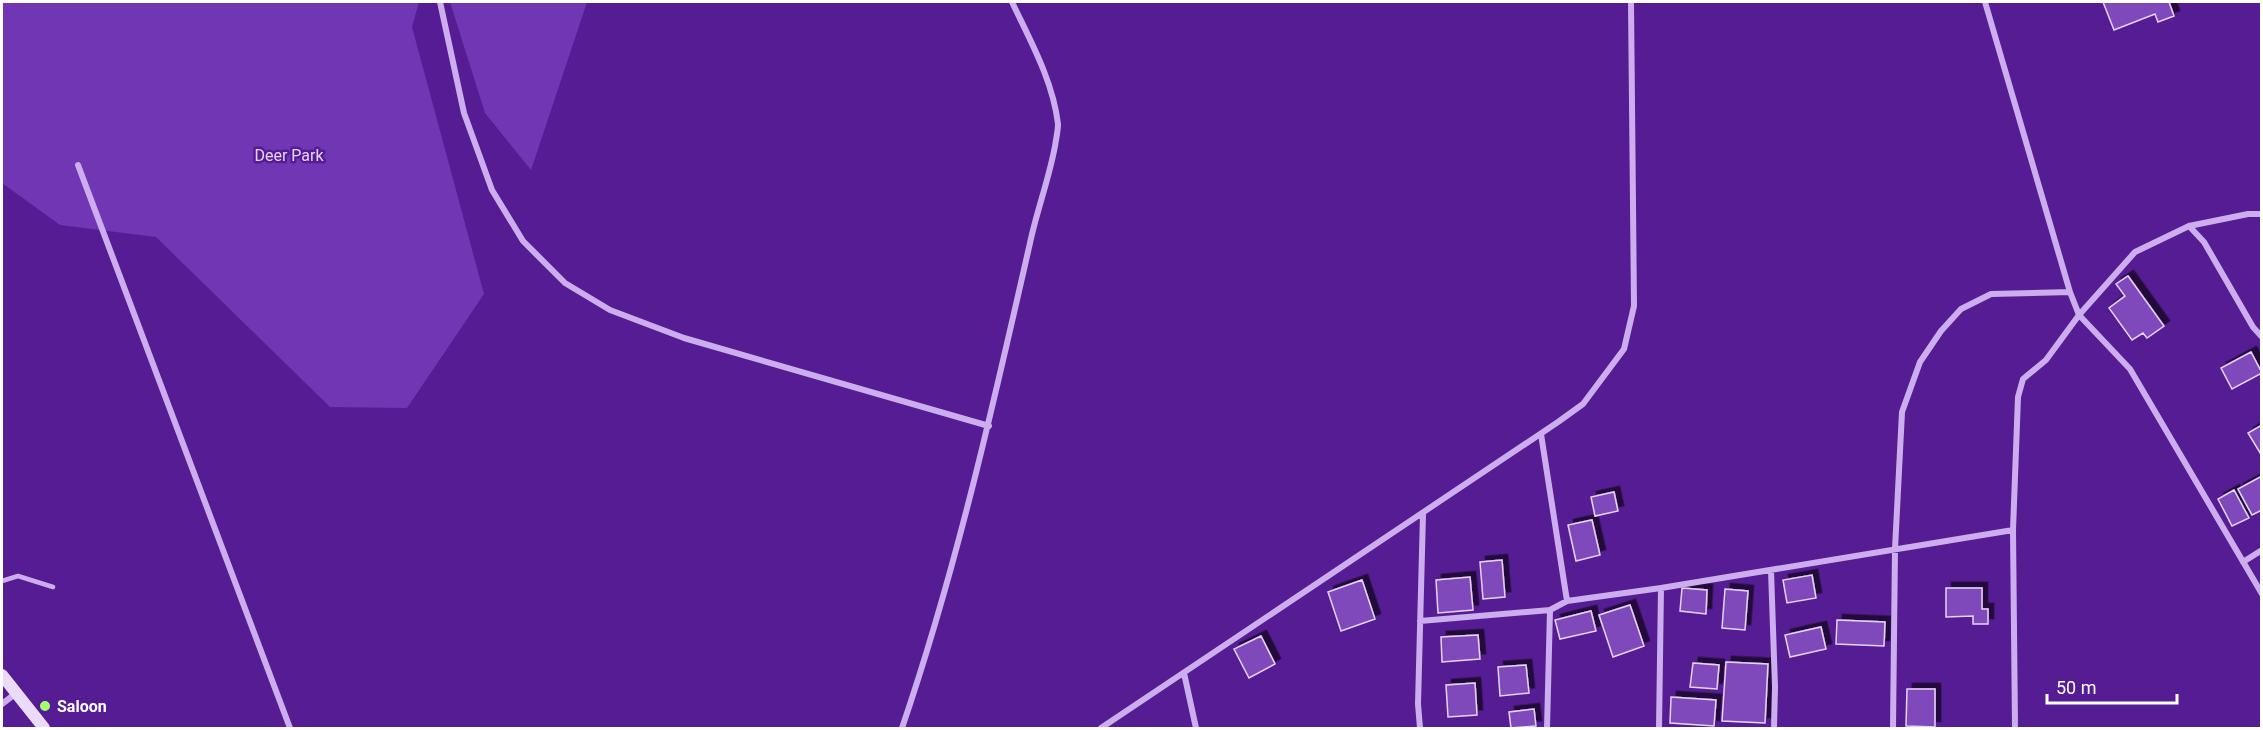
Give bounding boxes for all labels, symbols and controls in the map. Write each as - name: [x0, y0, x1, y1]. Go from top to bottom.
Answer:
- park label: Deer Park: [254, 146, 324, 165]
- scale bar: [2047, 667, 2178, 705]
- text: 50 m: [2056, 677, 2096, 698]
- place label: Saloon: [57, 697, 107, 716]
- marker: Saloon: [38, 699, 52, 713]

